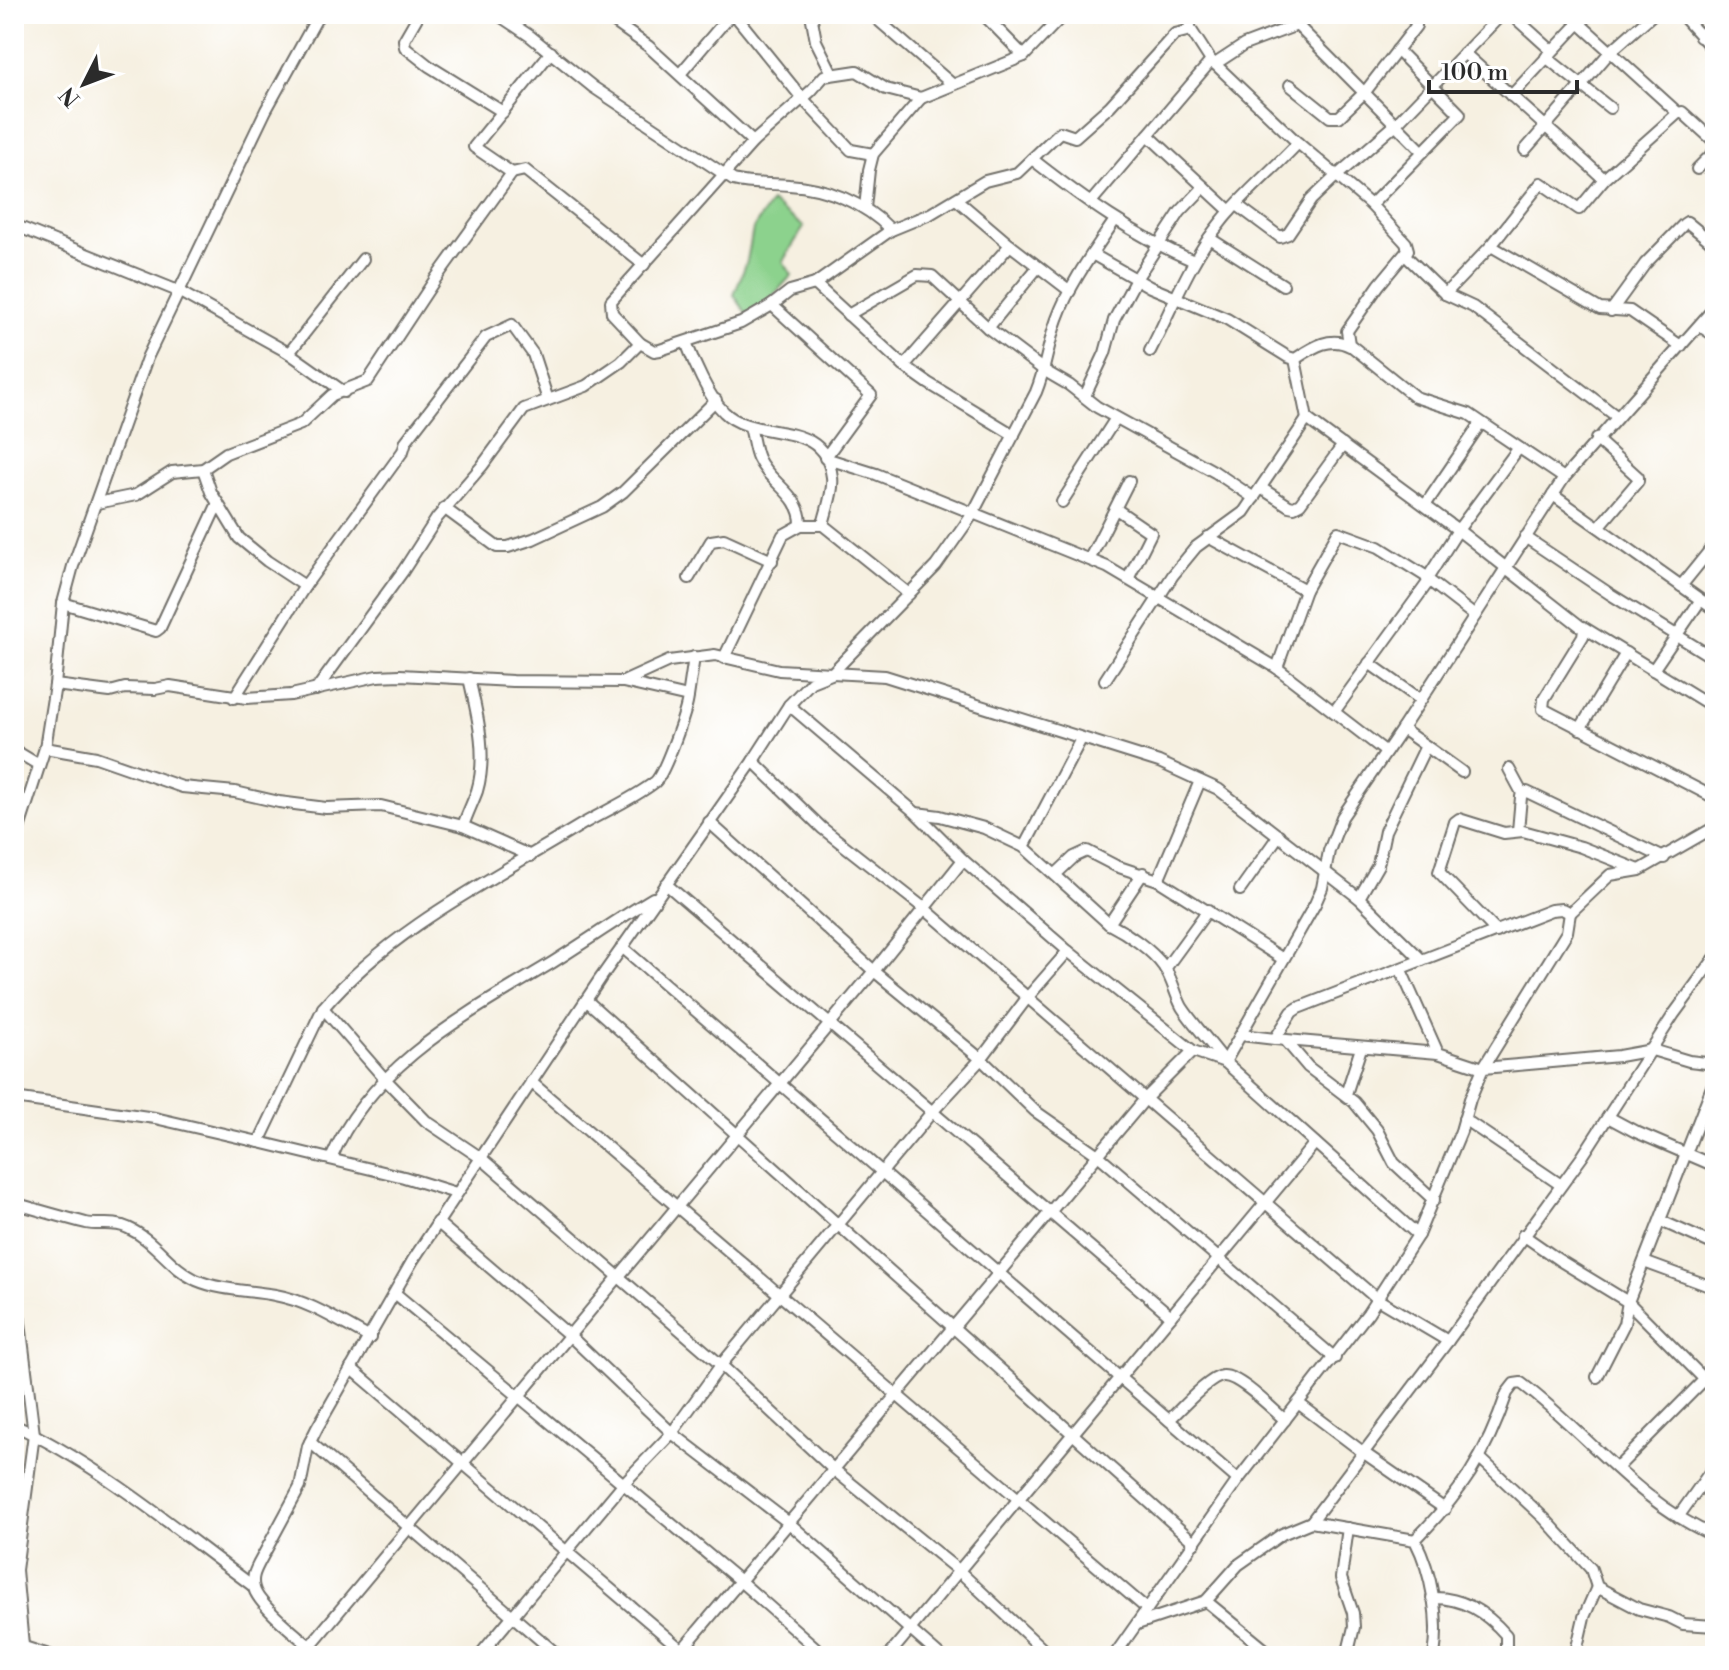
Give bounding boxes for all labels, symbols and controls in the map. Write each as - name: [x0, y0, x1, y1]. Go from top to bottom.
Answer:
- north arrow: [44, 44, 124, 124]
- scale bar: [1429, 44, 1577, 94]
- text: 100 m: [1441, 58, 1508, 88]
- text: N: [54, 80, 86, 112]

